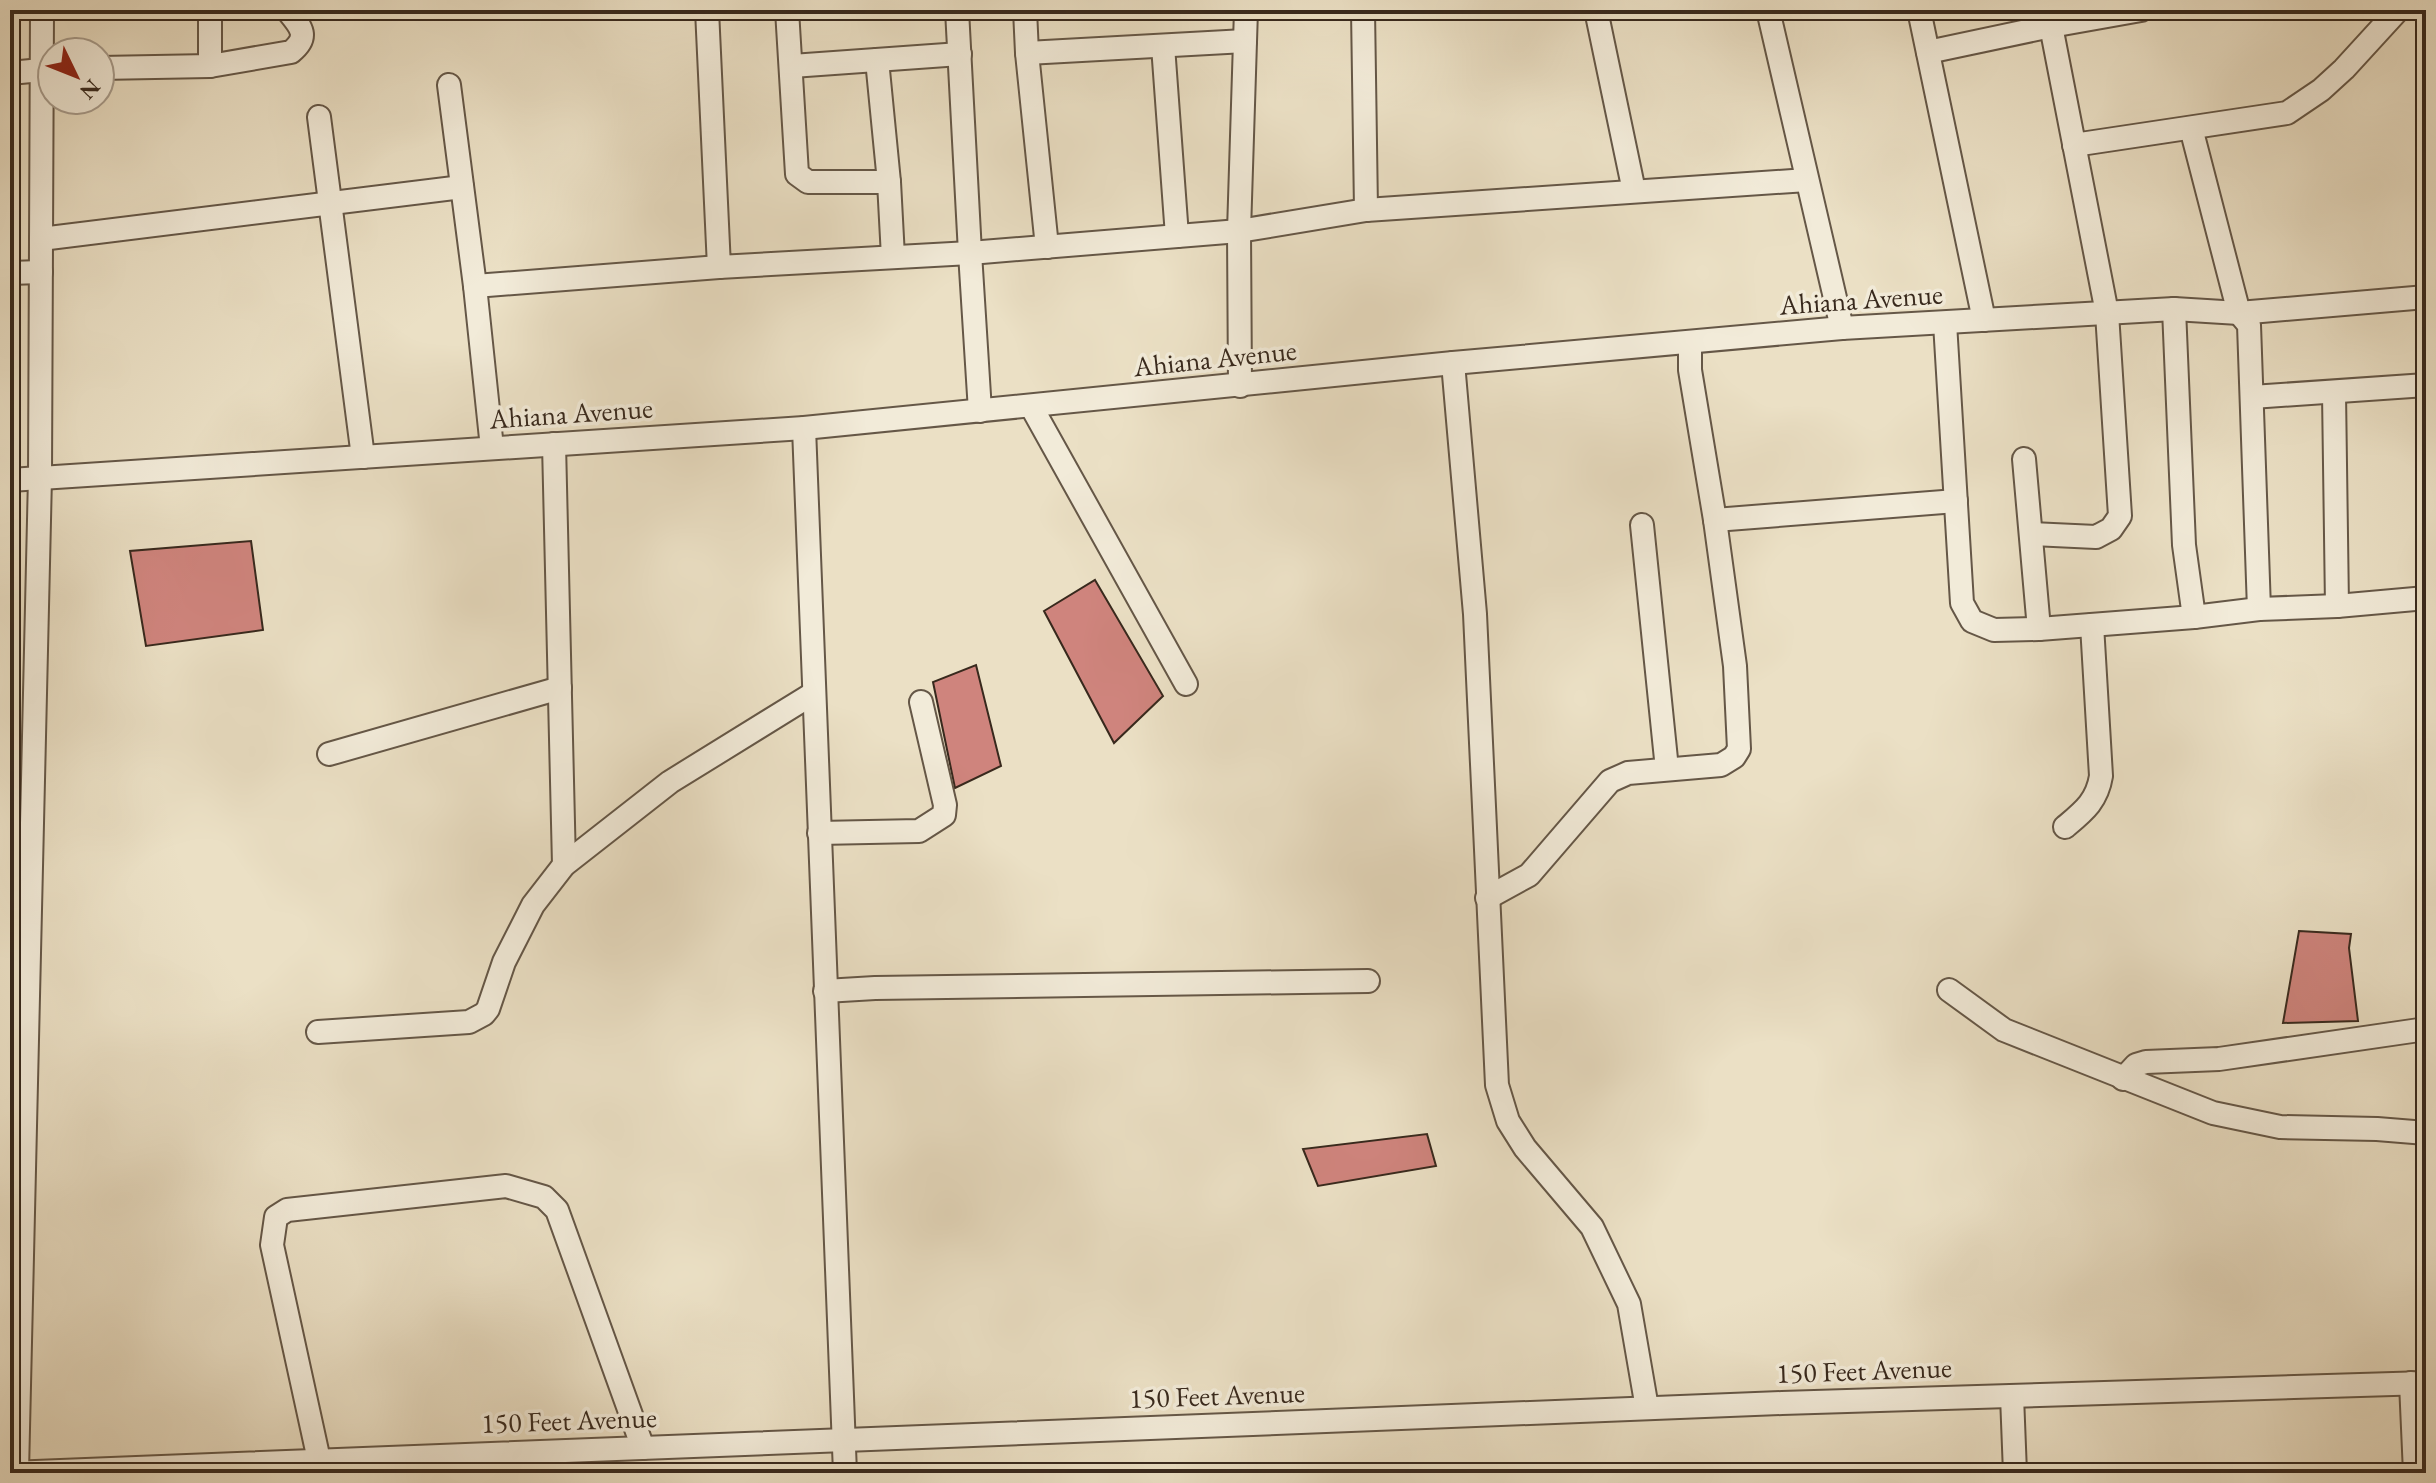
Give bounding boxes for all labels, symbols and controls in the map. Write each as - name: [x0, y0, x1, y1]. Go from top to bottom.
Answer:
- north arrow: [36, 36, 116, 116]
- text: N: [73, 73, 107, 106]
- street label: Ahiana Avenue: [1777, 275, 1944, 323]
- street label: Ahiana Avenue: [1131, 332, 1298, 385]
- street label: Ahiana Avenue: [487, 389, 654, 437]
- street label: 150 Feet Avenue: [1776, 1349, 1953, 1391]
- street label: 150 Feet Avenue: [1129, 1374, 1306, 1416]
- street label: 150 Feet Avenue: [481, 1399, 658, 1441]

